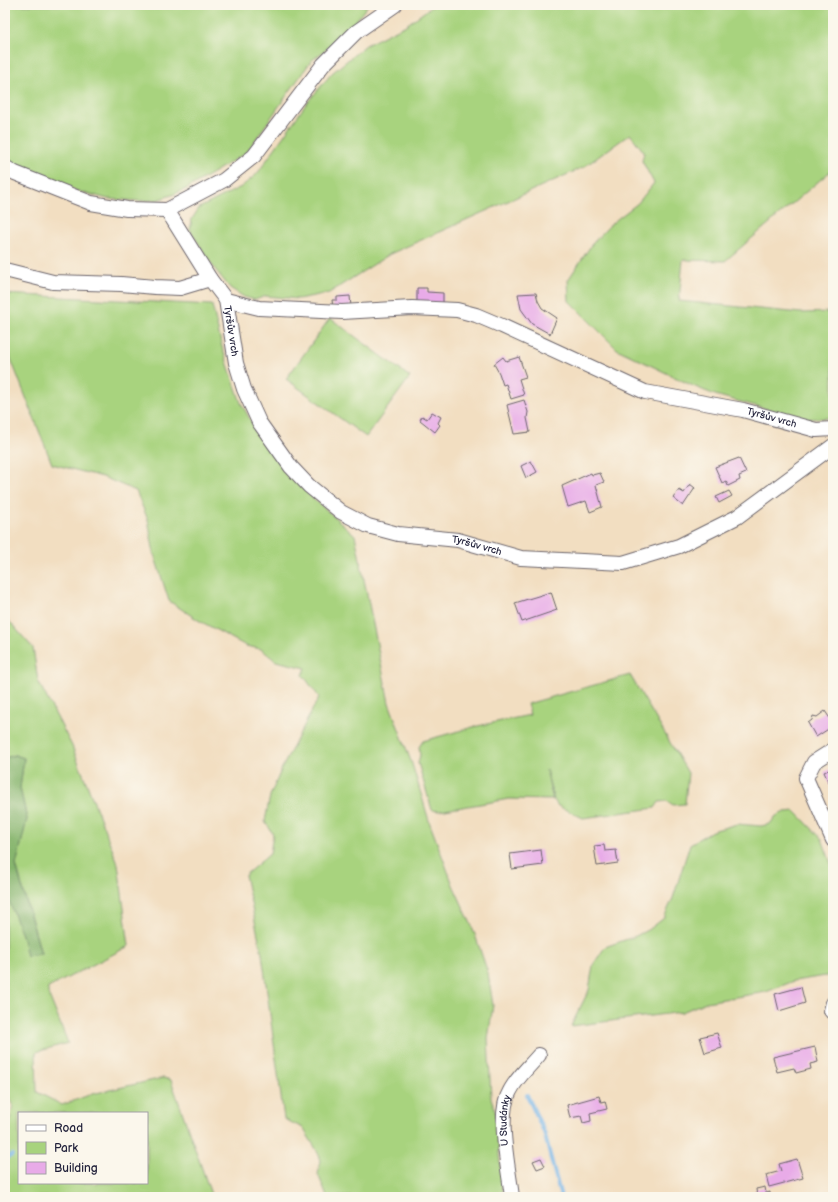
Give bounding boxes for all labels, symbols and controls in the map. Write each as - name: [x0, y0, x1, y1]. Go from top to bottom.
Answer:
- street label: Tyršův vrch: [221, 305, 241, 358]
- street label: Tyršův vrch: [746, 405, 798, 431]
- street label: Tyršův vrch: [452, 533, 504, 558]
- street label: U Studánky: [498, 1093, 514, 1147]
- legend: [18, 1112, 148, 1184]
- text: Road: [54, 1121, 83, 1136]
- text: Park: [54, 1141, 78, 1156]
- text: Building: [54, 1161, 98, 1176]

